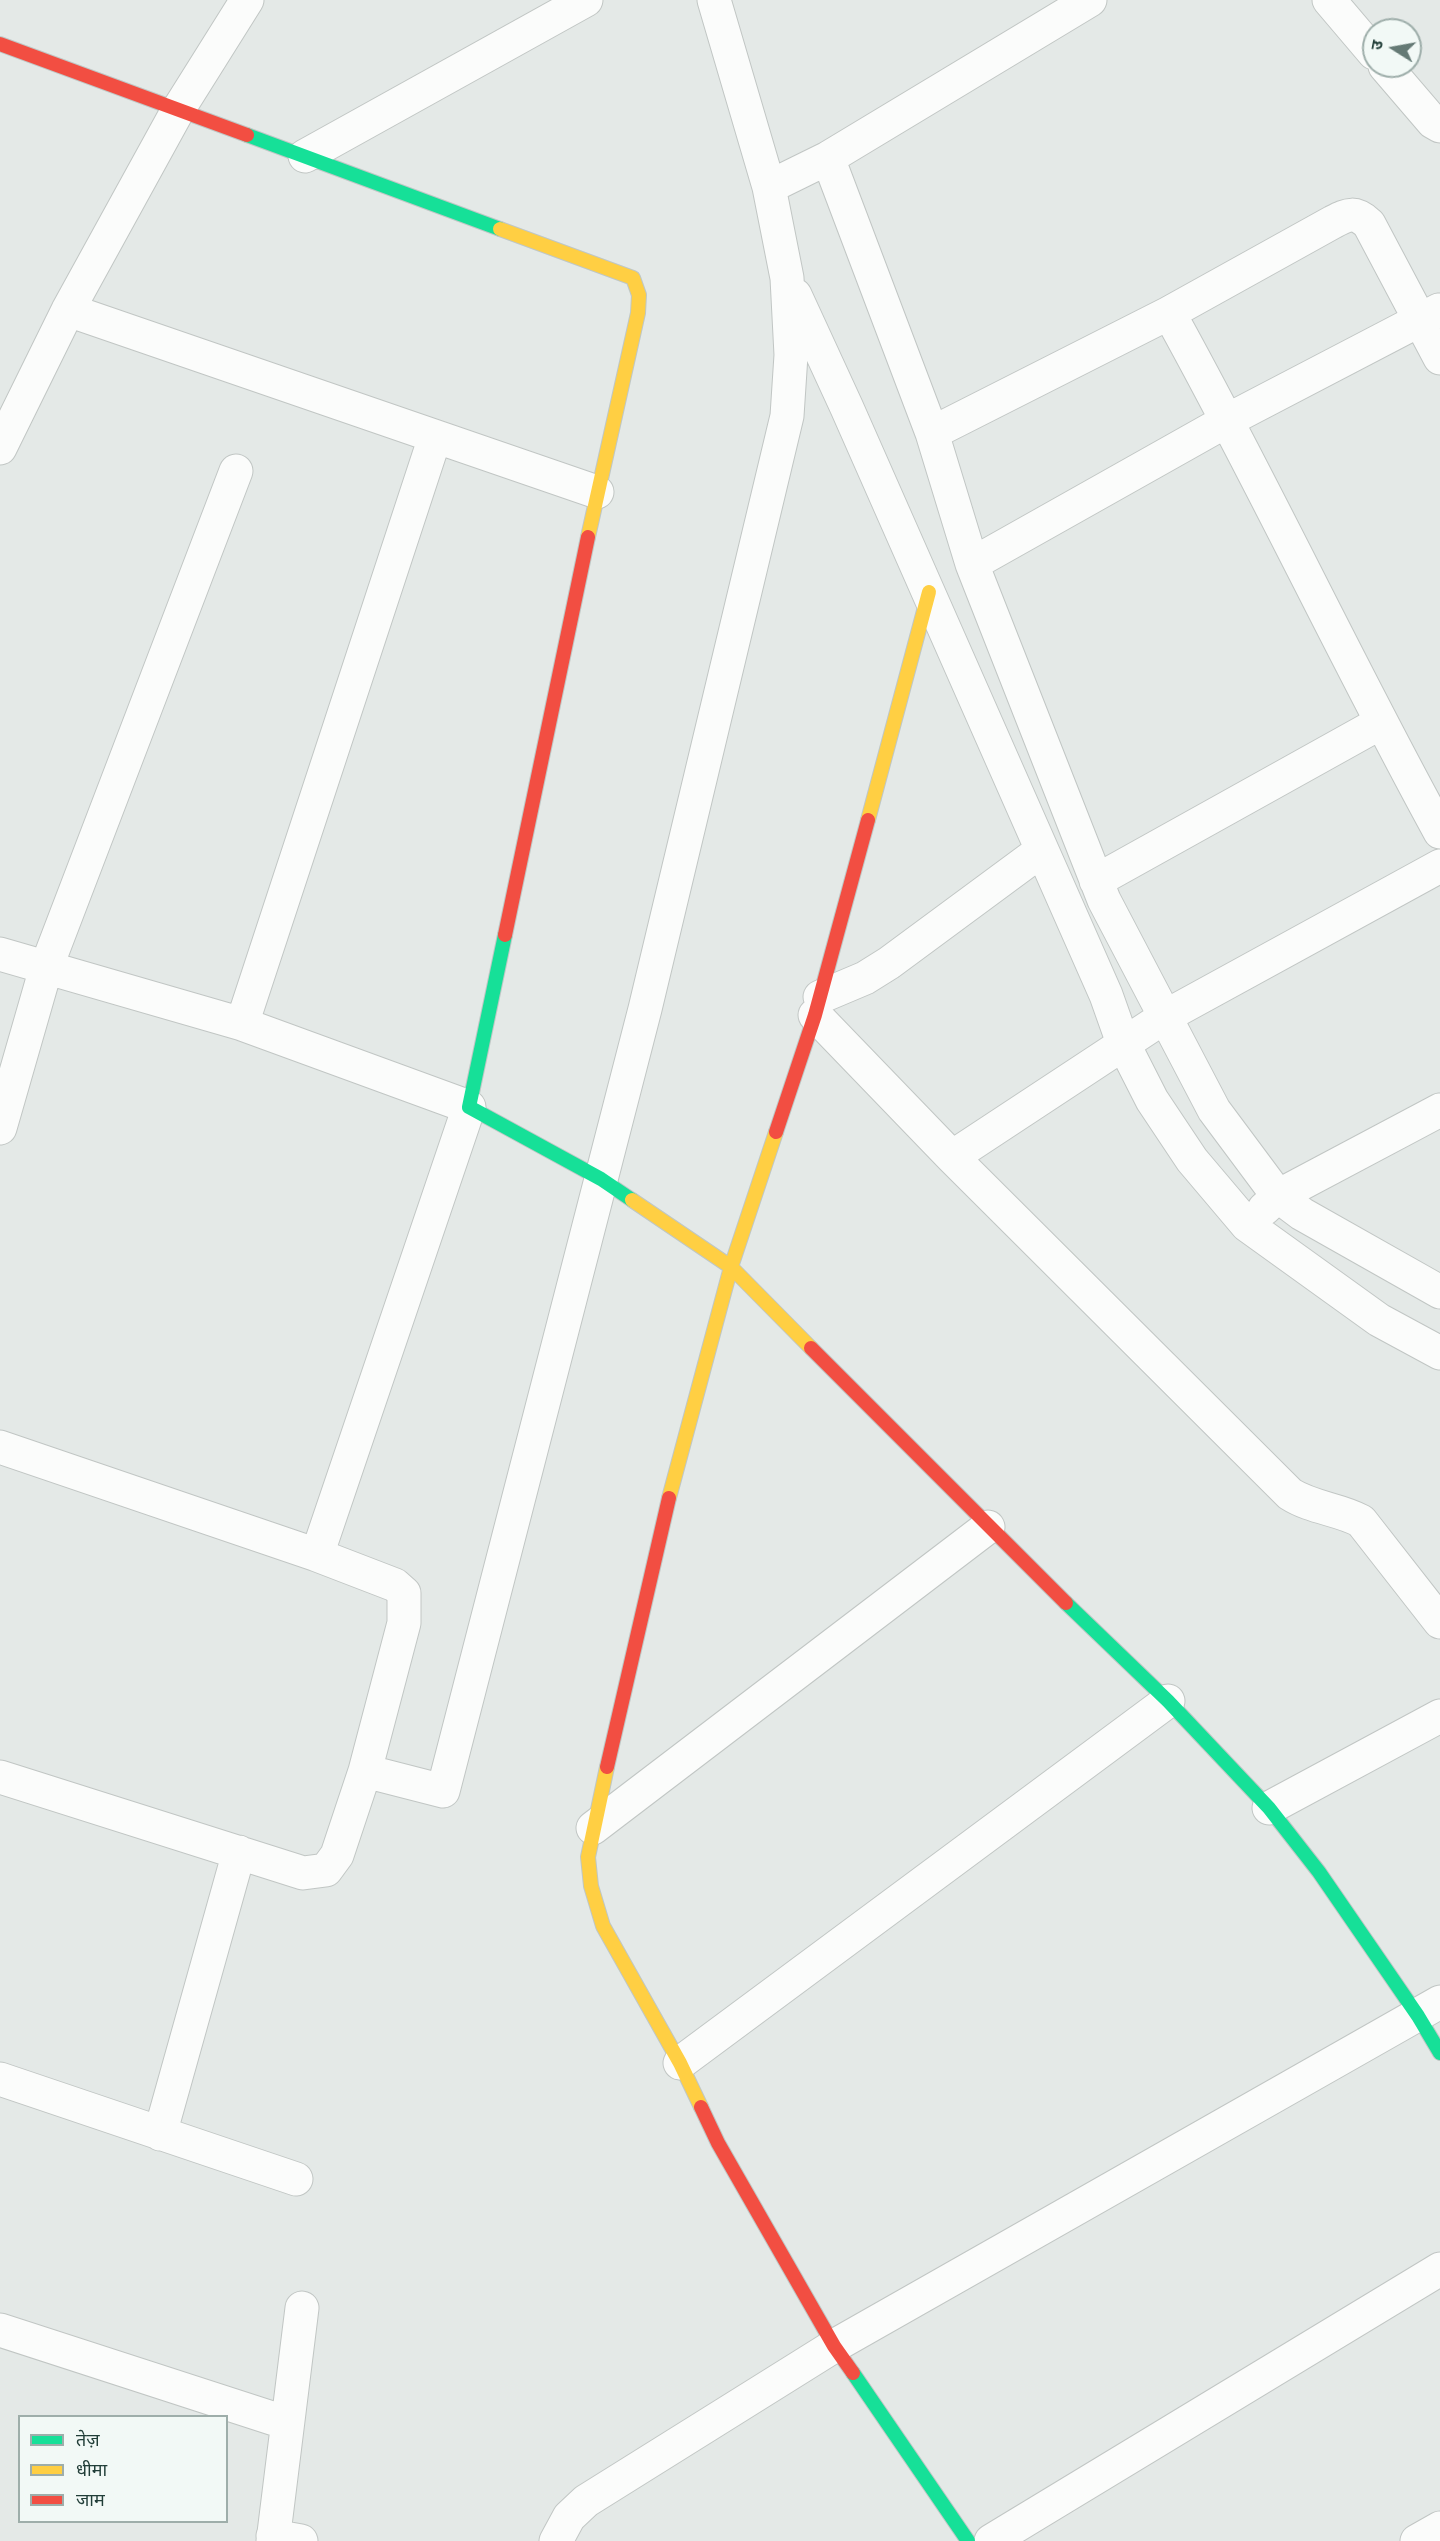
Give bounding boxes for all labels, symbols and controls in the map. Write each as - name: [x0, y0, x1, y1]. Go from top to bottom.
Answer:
- north arrow: [1362, 18, 1422, 78]
- text: उ: [1365, 38, 1388, 52]
- legend: [18, 2415, 228, 2523]
- text: तेज़: [76, 2427, 100, 2452]
- text: धीमा: [76, 2457, 107, 2482]
- text: जाम: [76, 2487, 105, 2512]

